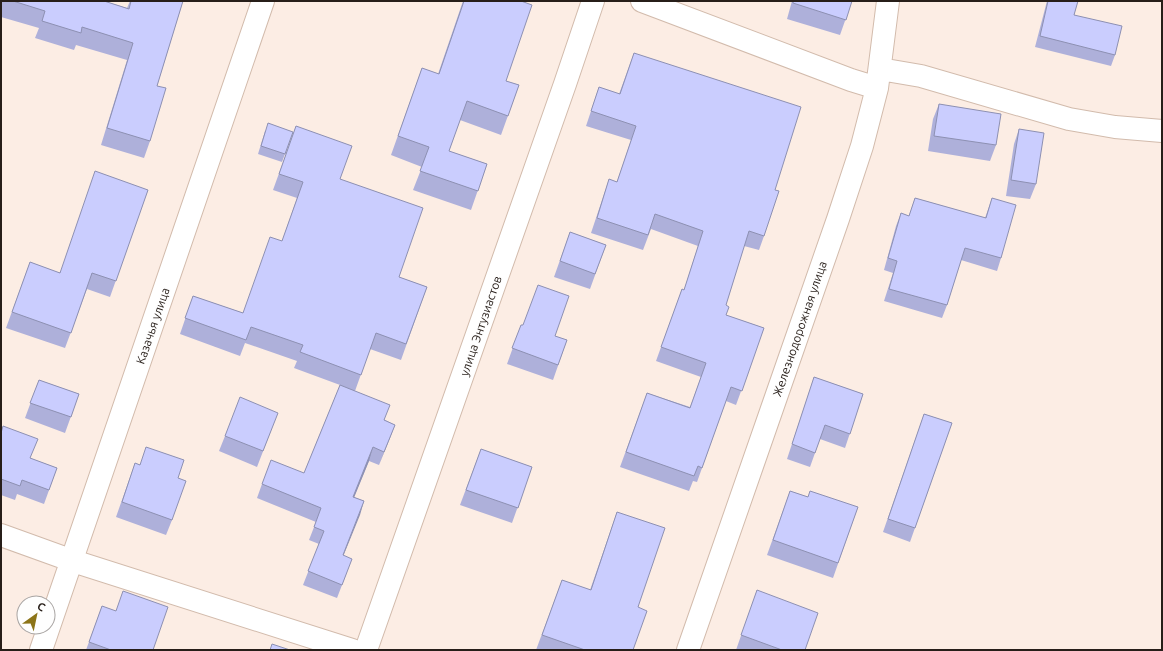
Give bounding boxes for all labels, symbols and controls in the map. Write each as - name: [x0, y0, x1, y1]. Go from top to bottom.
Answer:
- street label: Железнодорожная улица: [770, 259, 829, 398]
- street label: улица Энтузиастов: [457, 274, 504, 378]
- street label: Казачья улица: [133, 286, 172, 366]
- north arrow: [16, 595, 56, 635]
- text: С: [35, 600, 48, 614]

